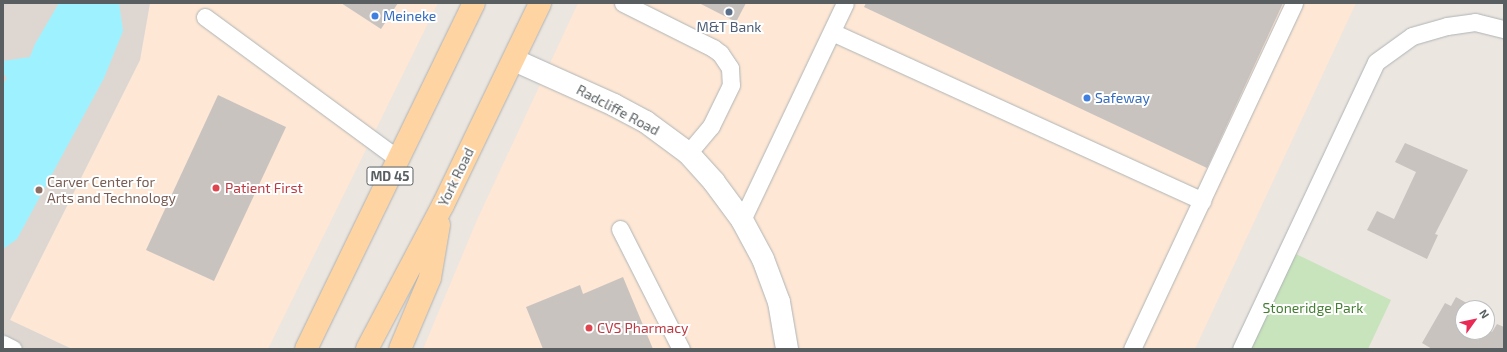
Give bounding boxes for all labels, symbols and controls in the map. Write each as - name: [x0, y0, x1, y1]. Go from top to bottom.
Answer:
- marker: M&T Bank: [724, 7, 734, 17]
- place label: Meineke: [383, 8, 436, 24]
- marker: Meineke: [370, 11, 380, 21]
- place label: M&T Bank: [696, 19, 762, 35]
- street label: Radcliffe Road: [574, 81, 662, 139]
- place label: Safeway: [1095, 90, 1150, 106]
- marker: Safeway: [1082, 93, 1092, 103]
- street label: York Road: [435, 145, 477, 209]
- road number: MD 45: [366, 165, 414, 187]
- place label: Carver Center for Arts and Technology: [47, 174, 176, 206]
- place label: Patient First: [225, 180, 303, 196]
- marker: Patient First: [210, 182, 222, 194]
- marker: Carver Center for Arts and Technology: [34, 185, 44, 195]
- park label: Stoneridge Park: [1263, 300, 1363, 316]
- north arrow: [1455, 300, 1495, 340]
- text: N: [1477, 307, 1492, 321]
- place label: CVS Pharmacy: [597, 320, 688, 336]
- marker: CVS Pharmacy: [584, 323, 594, 333]

